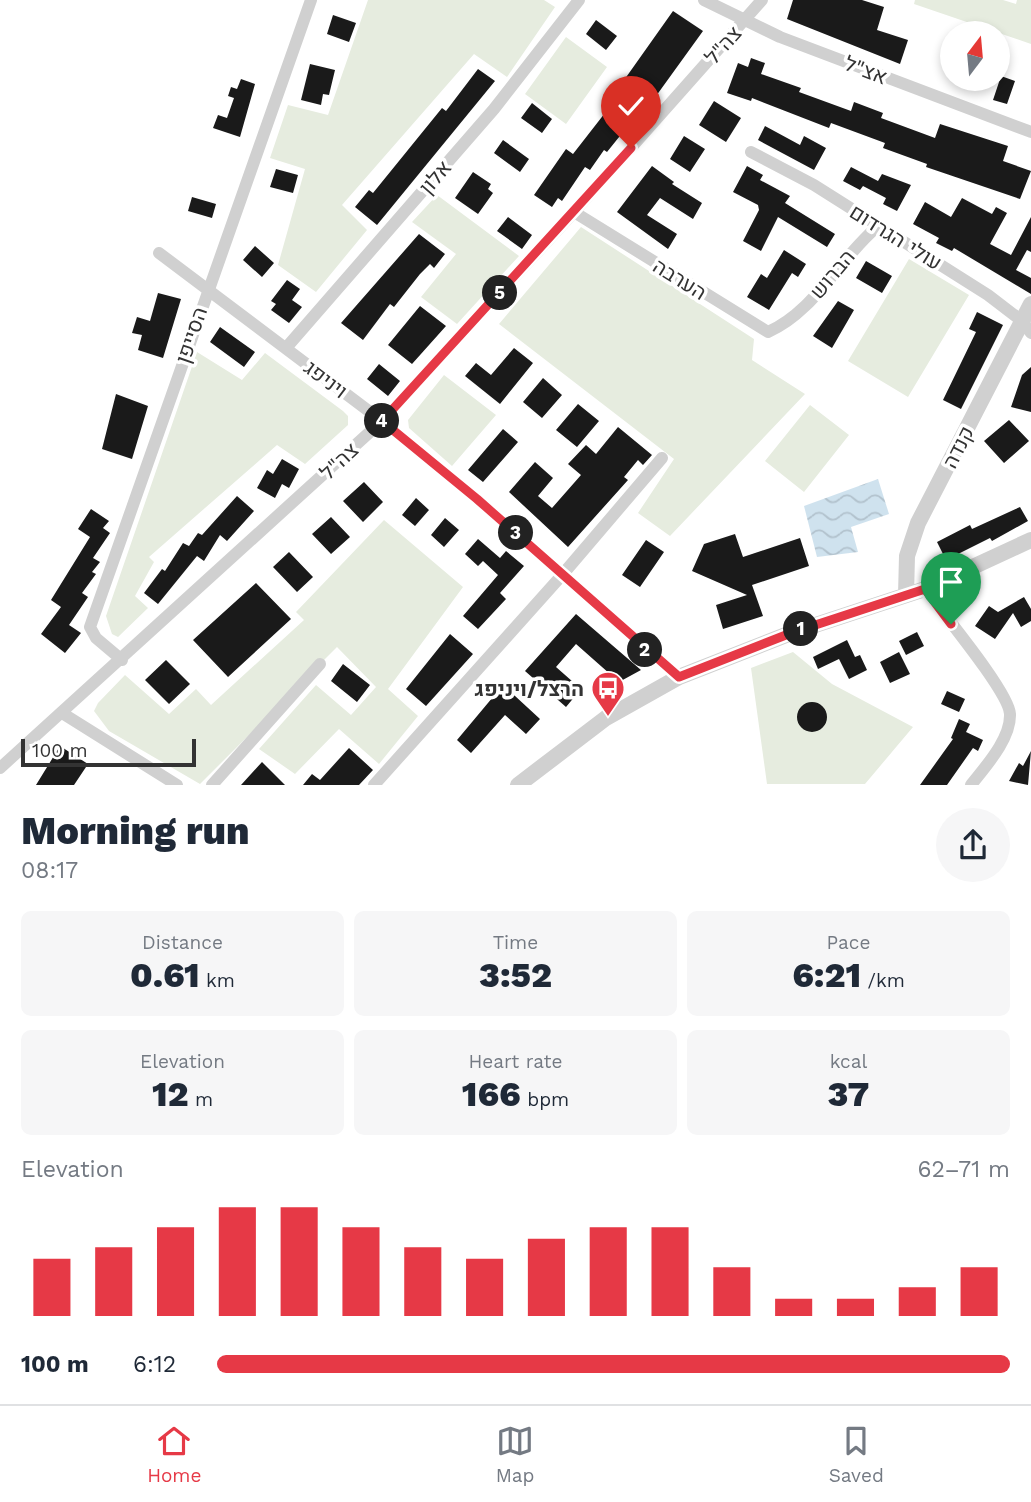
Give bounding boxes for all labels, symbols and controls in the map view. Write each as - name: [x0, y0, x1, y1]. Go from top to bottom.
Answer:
- street label: צה"ל: [699, 21, 747, 69]
- north arrow: [940, 21, 1010, 91]
- map controls: [940, 21, 1010, 91]
- street label: אצ"ל: [841, 50, 891, 90]
- pin: [601, 76, 661, 148]
- icon: check: [612, 87, 650, 125]
- street label: אלון: [414, 155, 456, 199]
- street label: עולי הגרדום: [845, 199, 947, 275]
- street label: הברוש: [804, 244, 860, 304]
- street label: הערבה: [649, 253, 711, 305]
- pin: 5: [482, 276, 518, 310]
- text: 5: [494, 281, 505, 304]
- street label: הסייפן: [170, 304, 212, 366]
- street label: ויניפג: [299, 355, 353, 403]
- pin: 4: [364, 404, 400, 438]
- text: 4: [375, 409, 388, 432]
- street label: קנדה: [937, 422, 979, 472]
- street label: צה"ל: [315, 437, 363, 485]
- pin: 3: [498, 516, 534, 550]
- text: 3: [510, 521, 521, 544]
- pin: [921, 552, 981, 624]
- icon: arrive: [932, 563, 970, 601]
- pin: 1: [784, 612, 818, 646]
- text: 1: [796, 617, 805, 640]
- pin: 2: [628, 632, 662, 668]
- text: 2: [639, 638, 650, 661]
- bus stop icon: הרצל/ויניפג: [589, 669, 627, 718]
- place label: הרצל/ויניפג: [475, 676, 584, 701]
- scale bar: [21, 736, 196, 767]
- text: 100 m: [32, 739, 88, 762]
- button: share: [936, 808, 1010, 882]
- text: Morning run: [21, 809, 250, 853]
- text: 08:17: [21, 857, 78, 884]
- text: Distance: [142, 931, 223, 954]
- text: Time: [493, 931, 538, 954]
- text: Pace: [827, 931, 870, 954]
- text: 0.61: [130, 954, 200, 996]
- text: 3:52: [479, 954, 552, 996]
- text: 6:21: [792, 954, 861, 996]
- text: km: [200, 969, 235, 992]
- text: /km: [861, 969, 905, 992]
- text: Elevation: [140, 1050, 225, 1073]
- text: Heart rate: [469, 1050, 562, 1073]
- text: kcal: [830, 1050, 867, 1073]
- text: 12: [152, 1073, 189, 1115]
- text: 166: [462, 1073, 521, 1115]
- text: 37: [828, 1073, 869, 1115]
- text: m: [189, 1088, 213, 1111]
- text: bpm: [521, 1088, 569, 1111]
- text: Elevation: [21, 1156, 124, 1183]
- text: 62–71 m: [918, 1156, 1010, 1183]
- text: 100 m: [21, 1351, 89, 1378]
- text: 6:12: [133, 1351, 176, 1378]
- tab: Home: [147, 1422, 201, 1487]
- tab: Map: [496, 1422, 534, 1487]
- tab: Saved: [829, 1422, 884, 1487]

